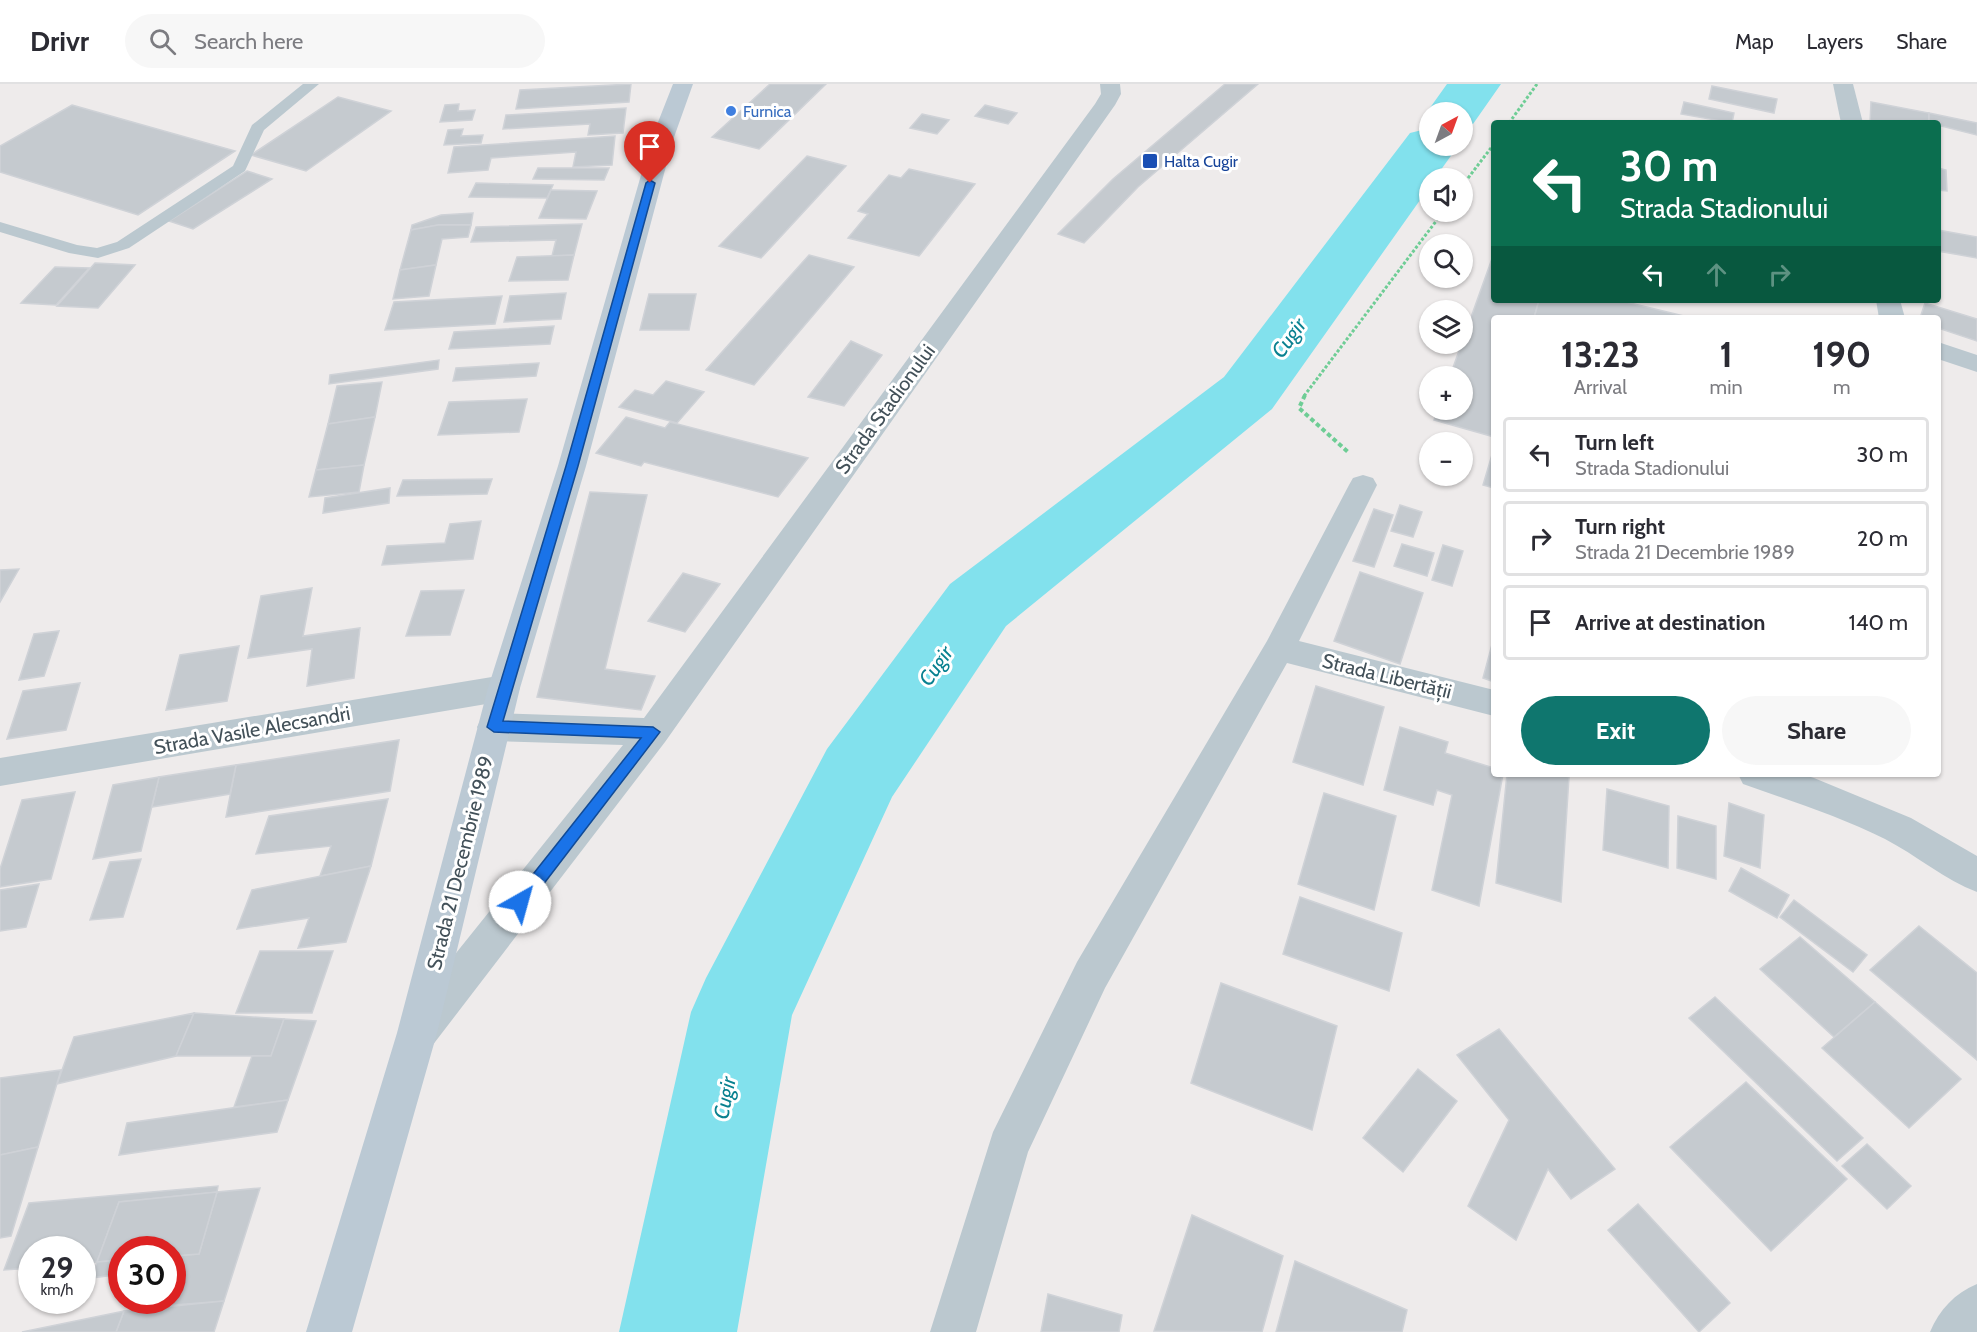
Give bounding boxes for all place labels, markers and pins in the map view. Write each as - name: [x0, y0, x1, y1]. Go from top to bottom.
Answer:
- place label: Furnica: [743, 102, 792, 121]
- marker: Furnica: [724, 104, 738, 118]
- pin: [624, 121, 675, 183]
- marker: Halta Cugir: [1141, 152, 1159, 170]
- place label: Halta Cugir: [1164, 152, 1239, 171]

